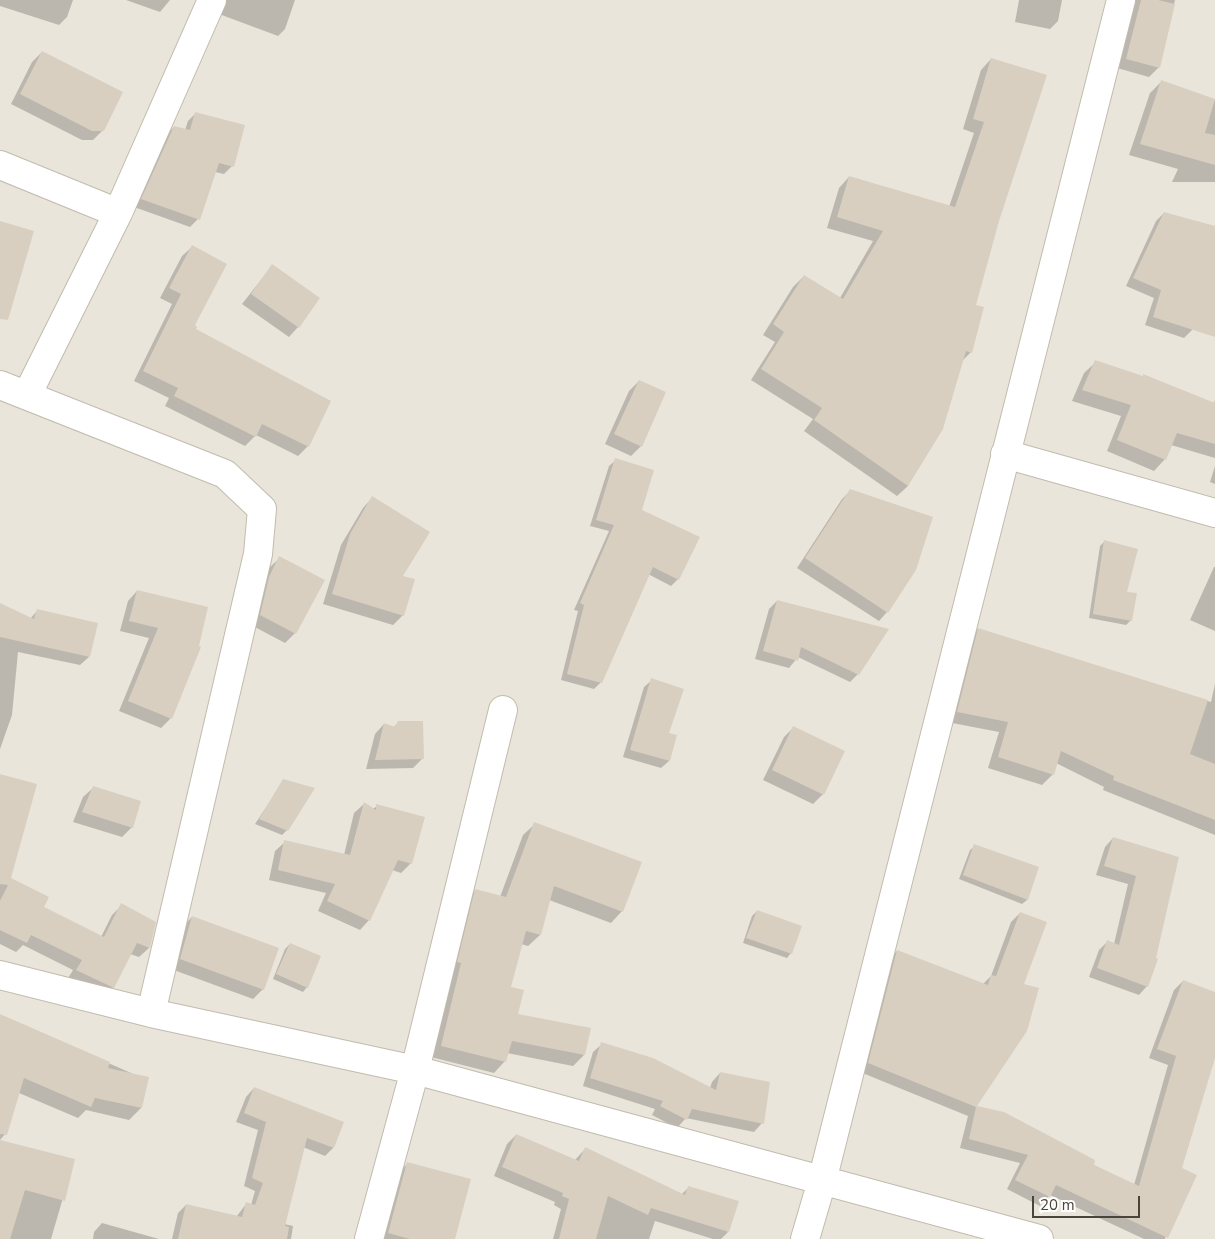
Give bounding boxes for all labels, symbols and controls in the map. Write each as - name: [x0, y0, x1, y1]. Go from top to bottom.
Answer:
- scale bar: [1035, 1186, 1142, 1218]
- text: 20 m: [1040, 1195, 1075, 1215]

